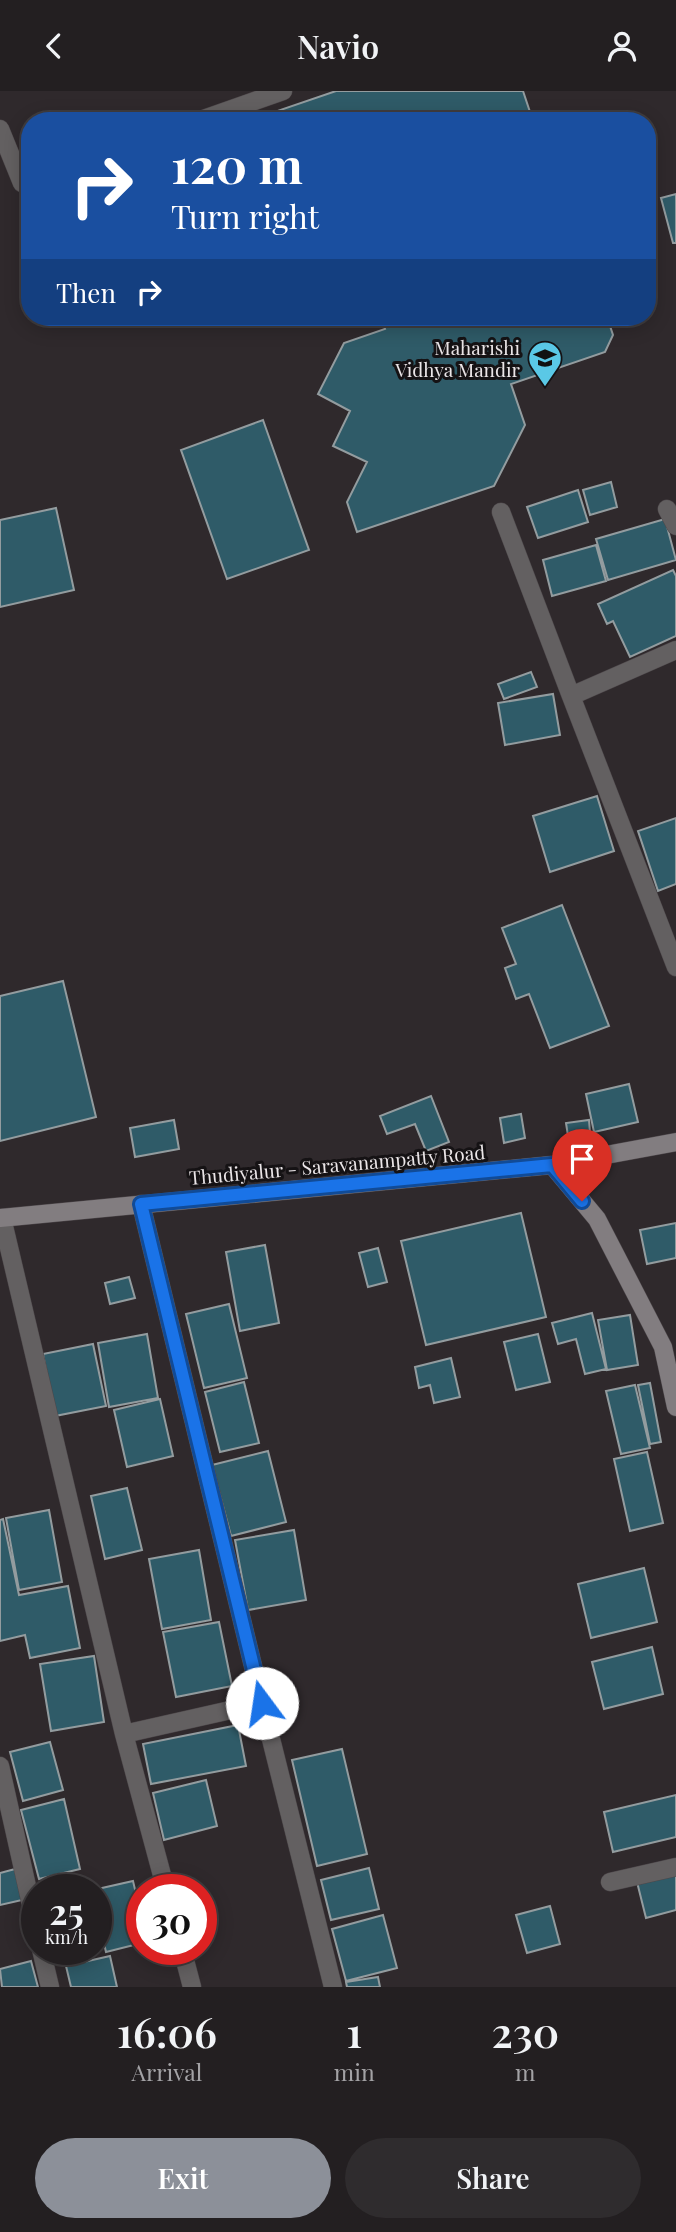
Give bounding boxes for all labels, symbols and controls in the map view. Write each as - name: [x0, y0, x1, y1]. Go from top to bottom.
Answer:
- text: Navio: [297, 24, 379, 67]
- icon: back: [35, 27, 73, 65]
- icon: person: [603, 27, 641, 65]
- text: 120 m: [171, 131, 303, 196]
- icon: right: [56, 140, 147, 231]
- text: Turn right: [171, 194, 319, 237]
- icon: right: [130, 273, 168, 311]
- text: Then: [56, 275, 116, 310]
- place label: Maharishi Vidhya Mandir: [394, 334, 521, 382]
- school or university icon: Maharishi Vidhya Mandir: [526, 339, 564, 388]
- pin: [552, 1129, 612, 1201]
- street label: Thudiyalur - Saravanampatty Road: [188, 1138, 486, 1190]
- icon: arrive: [563, 1140, 601, 1178]
- position arrow: [225, 1666, 299, 1740]
- speed limit sign: 30: [126, 1874, 217, 1965]
- text: 25: [49, 1887, 84, 1934]
- text: km/h: [45, 1925, 88, 1949]
- text: 16:06: [117, 2003, 217, 2059]
- text: 1: [346, 2003, 362, 2059]
- text: 230: [491, 2003, 559, 2059]
- text: Arrival: [131, 2056, 202, 2087]
- text: min: [334, 2056, 375, 2087]
- text: m: [515, 2056, 536, 2087]
- button: Exit: [35, 2138, 331, 2218]
- button: Share: [345, 2138, 641, 2218]

